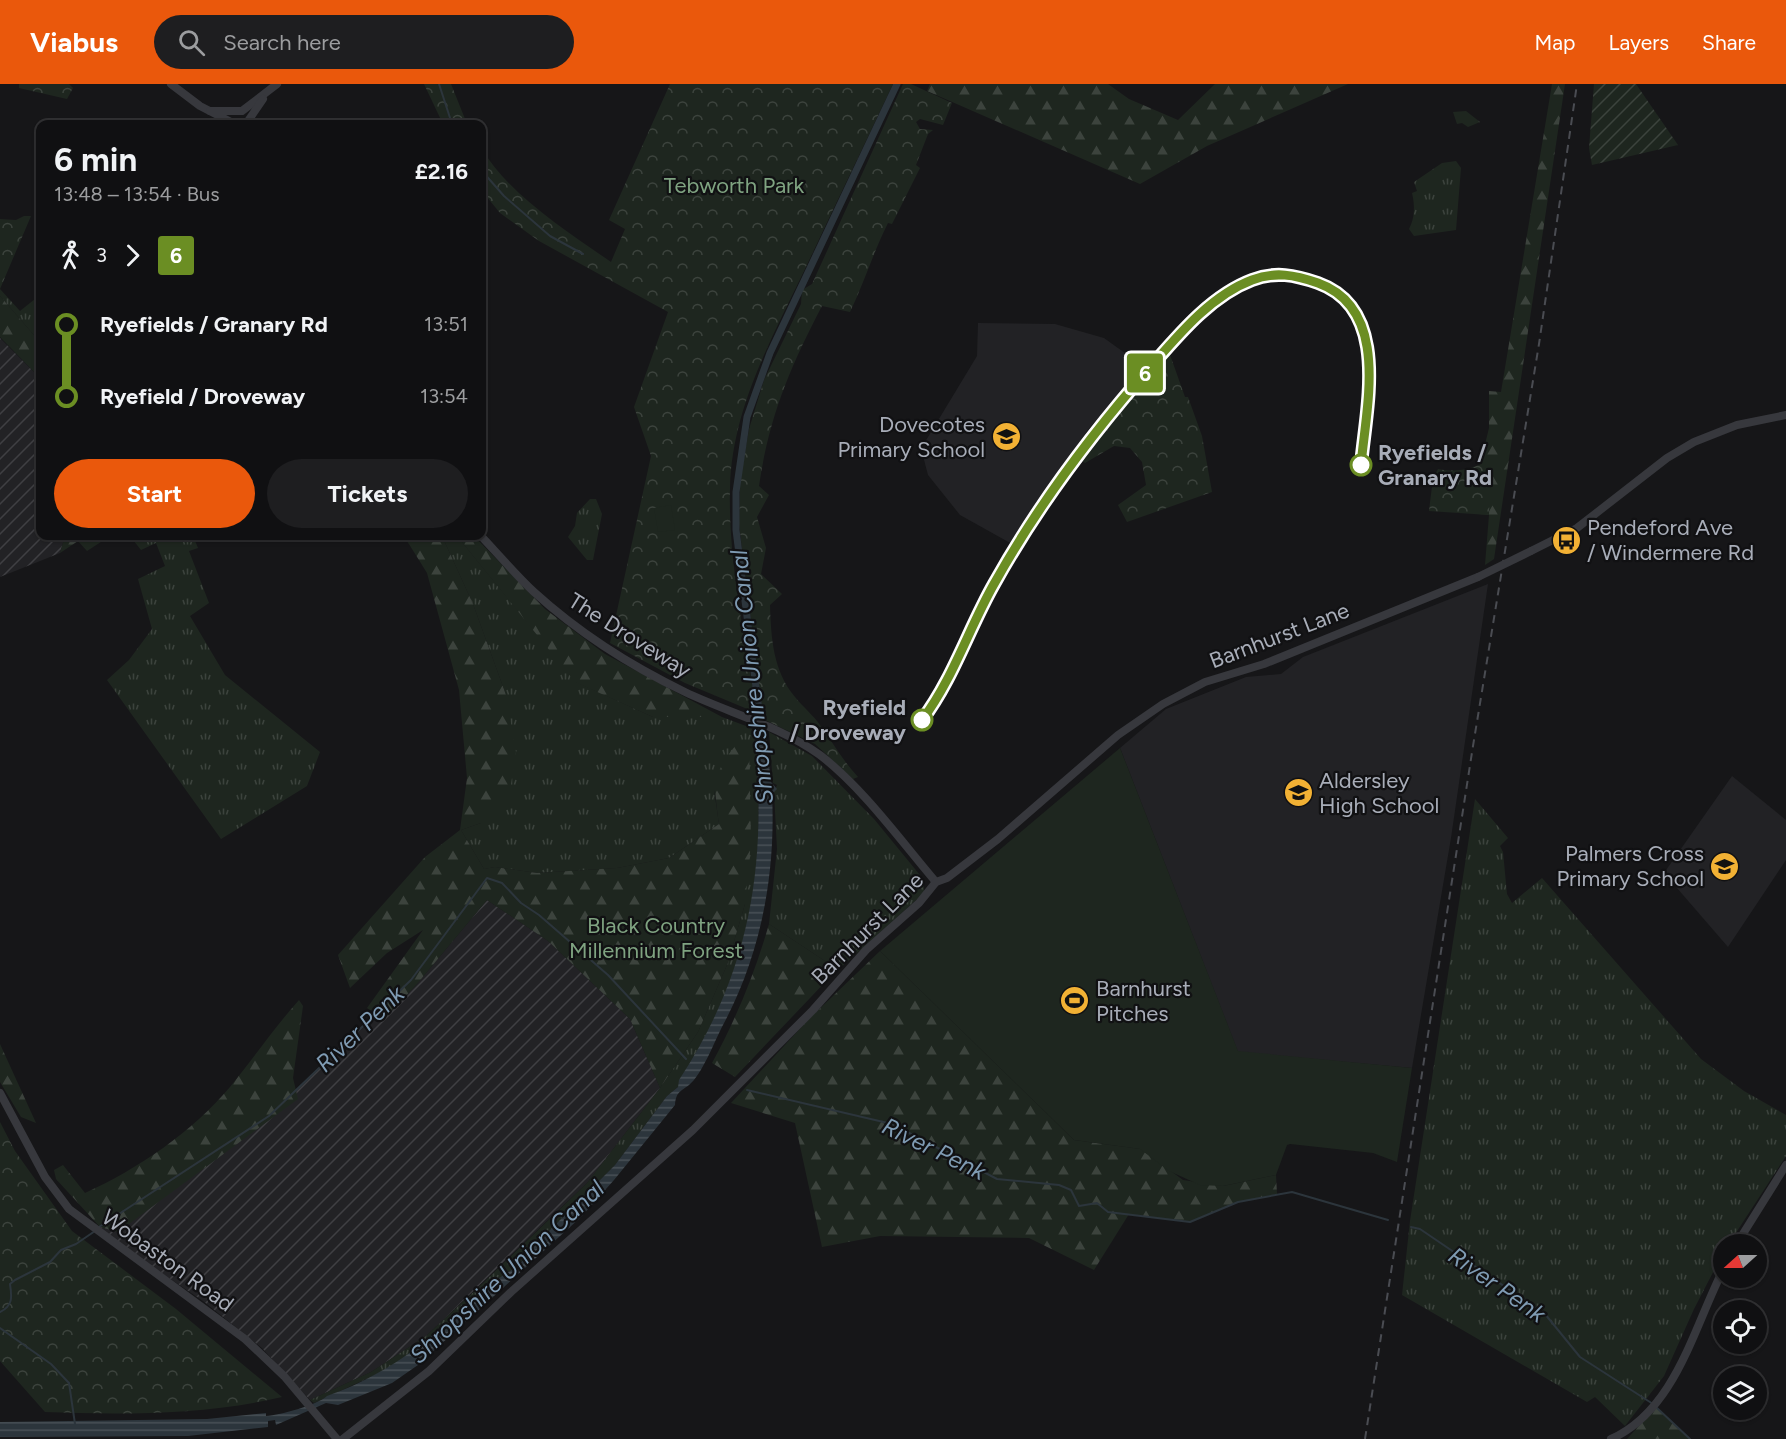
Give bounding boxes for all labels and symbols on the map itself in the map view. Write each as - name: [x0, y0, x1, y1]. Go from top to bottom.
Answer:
- park label: Tebworth Park: [664, 172, 805, 199]
- line badge: 6: [1126, 354, 1164, 392]
- place label: Dovecotes Primary School: [837, 411, 985, 463]
- school or university icon: Dovecotes Primary School: [990, 421, 1022, 453]
- place label: Ryefields / Granary Rd: [1378, 439, 1492, 491]
- marker: Ryefields / Granary Rd: [1350, 454, 1372, 476]
- place label: Pendeford Ave / Windermere Rd: [1587, 514, 1754, 566]
- bus stop icon: Pendeford Ave / Windermere Rd: [1550, 524, 1582, 556]
- water label: Shropshire Union Canal: [724, 548, 779, 806]
- street label: The Droveway: [563, 587, 696, 684]
- street label: Barnhurst Lane: [1206, 596, 1353, 674]
- place label: Ryefield / Droveway: [790, 694, 906, 746]
- marker: Ryefield / Droveway: [911, 709, 933, 731]
- place label: Aldersley High School: [1319, 767, 1439, 819]
- school or university icon: Aldersley High School: [1282, 777, 1314, 809]
- place label: Palmers Cross Primary School: [1556, 840, 1704, 892]
- school or university icon: Palmers Cross Primary School: [1709, 850, 1741, 882]
- street label: Barnhurst Lane: [806, 867, 929, 990]
- park label: Black Country Millennium Forest: [569, 912, 743, 964]
- place label: Barnhurst Pitches: [1096, 975, 1191, 1027]
- water label: River Penk: [309, 978, 411, 1078]
- sports icon: Barnhurst Pitches: [1059, 985, 1091, 1017]
- water label: River Penk: [878, 1111, 992, 1187]
- water label: Shropshire Union Canal: [403, 1173, 610, 1369]
- street label: Wobaston Road: [96, 1203, 239, 1317]
- north arrow: [1713, 1234, 1767, 1288]
- water label: River Penk: [1443, 1241, 1553, 1329]

